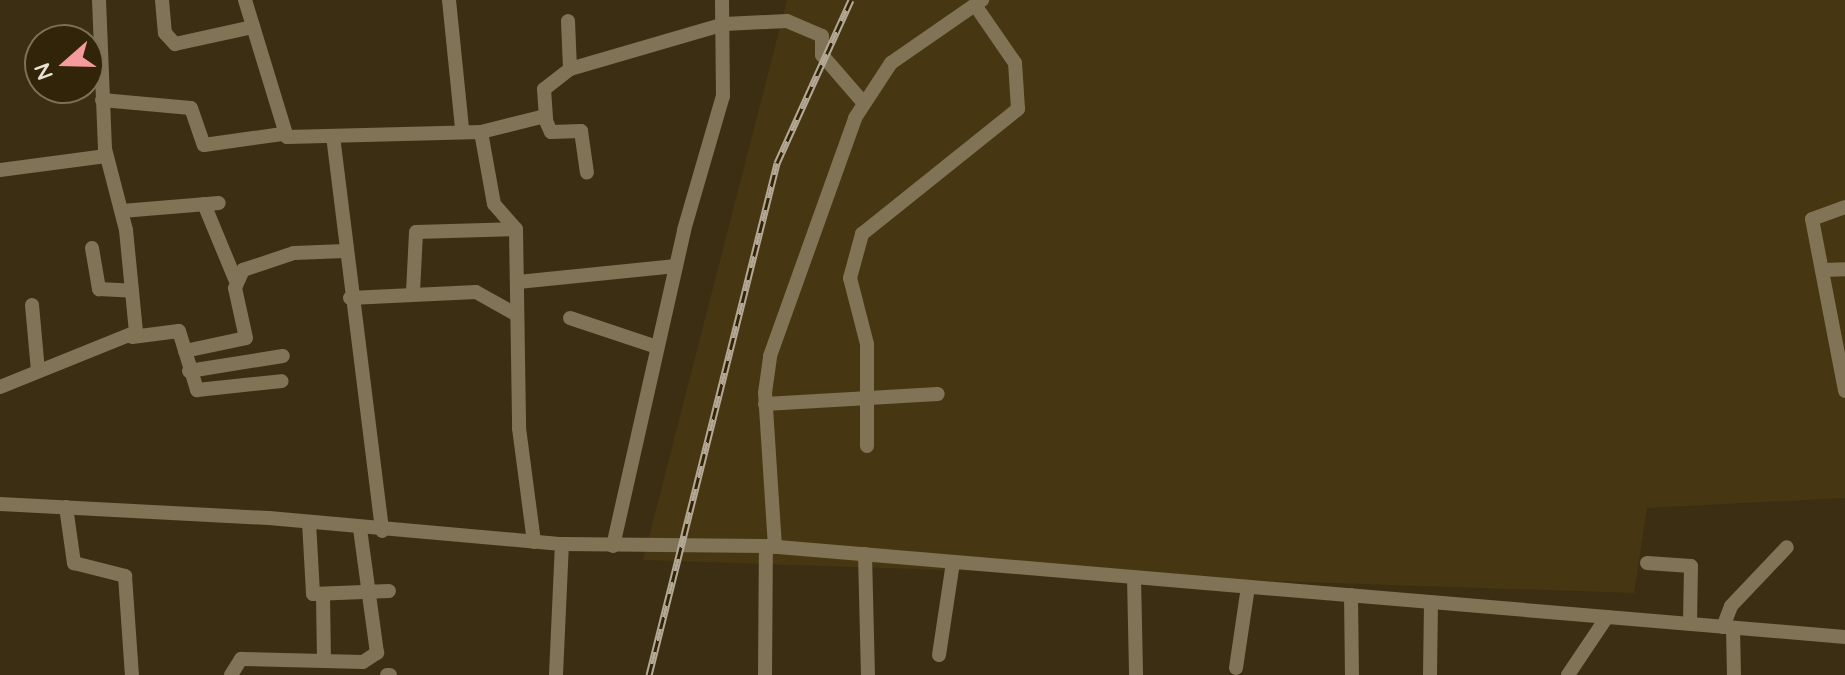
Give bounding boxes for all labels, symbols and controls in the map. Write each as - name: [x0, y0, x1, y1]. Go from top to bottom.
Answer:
- north arrow: [24, 24, 104, 104]
- text: N: [27, 59, 59, 84]

